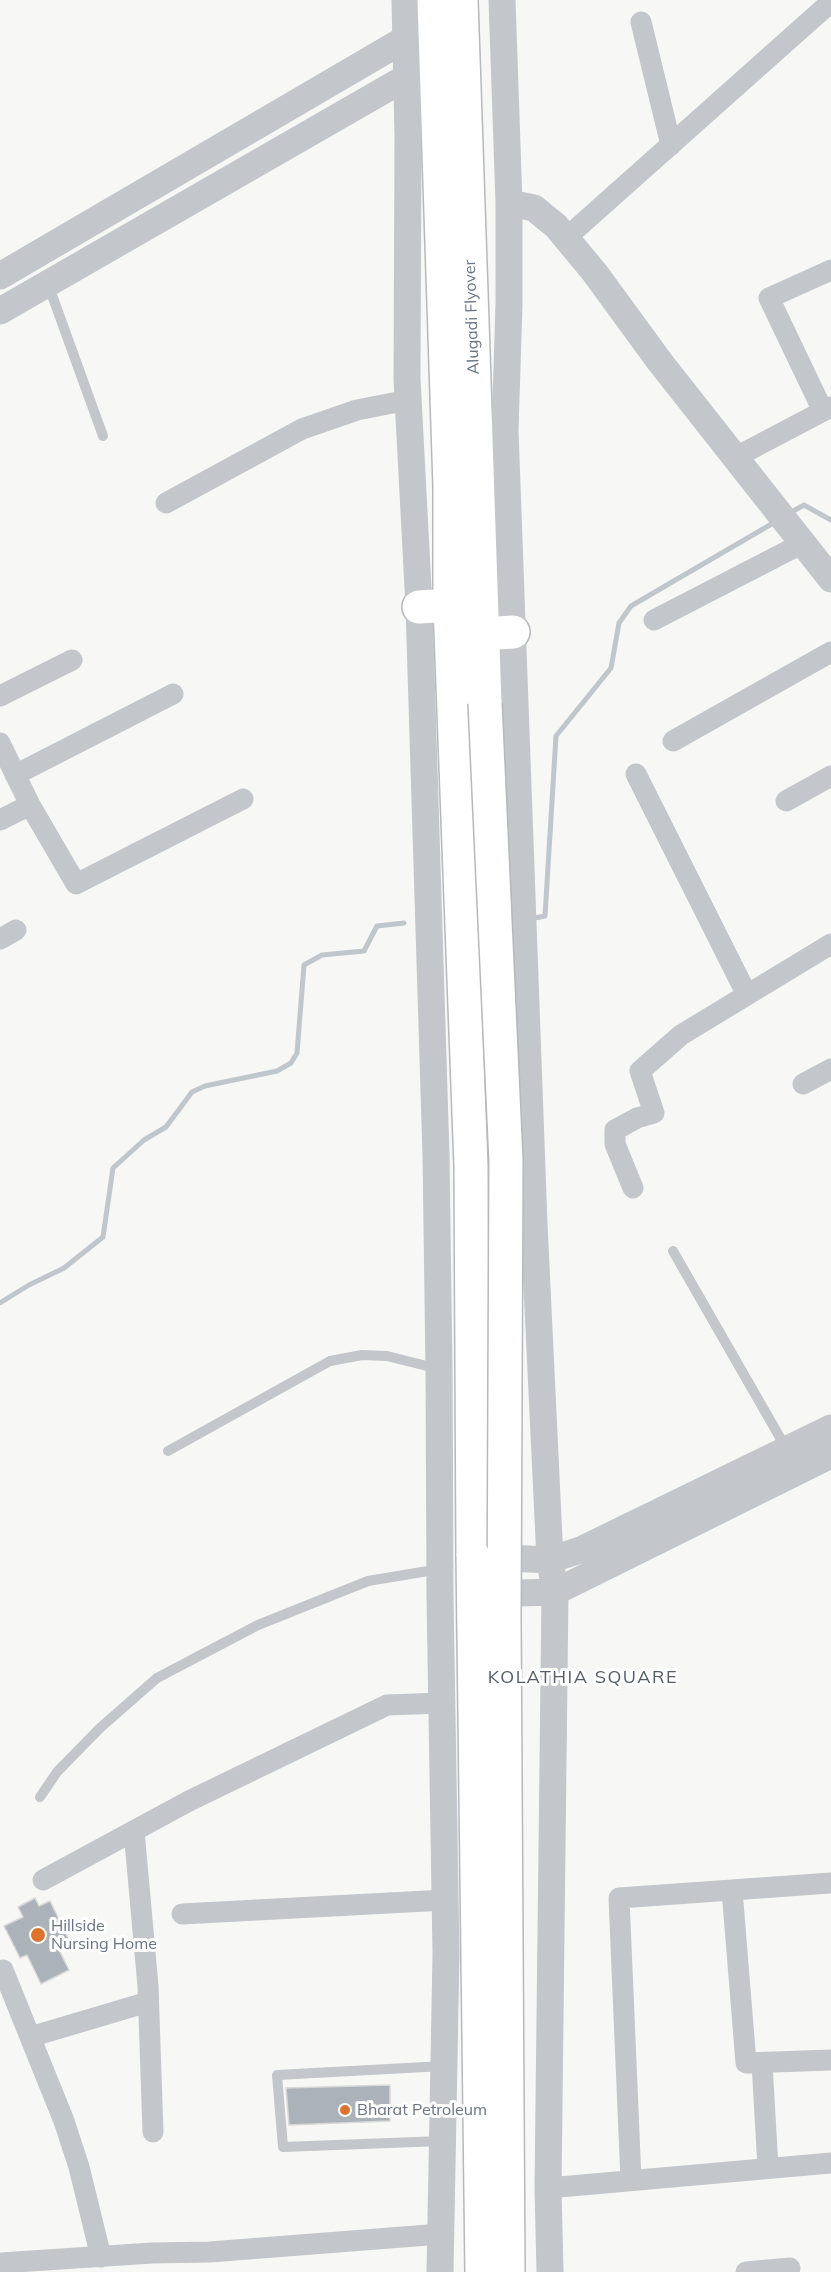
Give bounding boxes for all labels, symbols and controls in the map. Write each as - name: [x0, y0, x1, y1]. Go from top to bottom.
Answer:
- street label: Alugadi Flyover: [460, 259, 484, 375]
- district label: KOLATHIA SQUARE: [488, 1667, 678, 1689]
- place label: Hillside Nursing Home: [51, 1916, 157, 1954]
- marker: Hillside Nursing Home: [29, 1926, 47, 1944]
- place label: Bharat Petroleum: [357, 2100, 487, 2120]
- marker: Bharat Petroleum: [338, 2103, 352, 2117]

